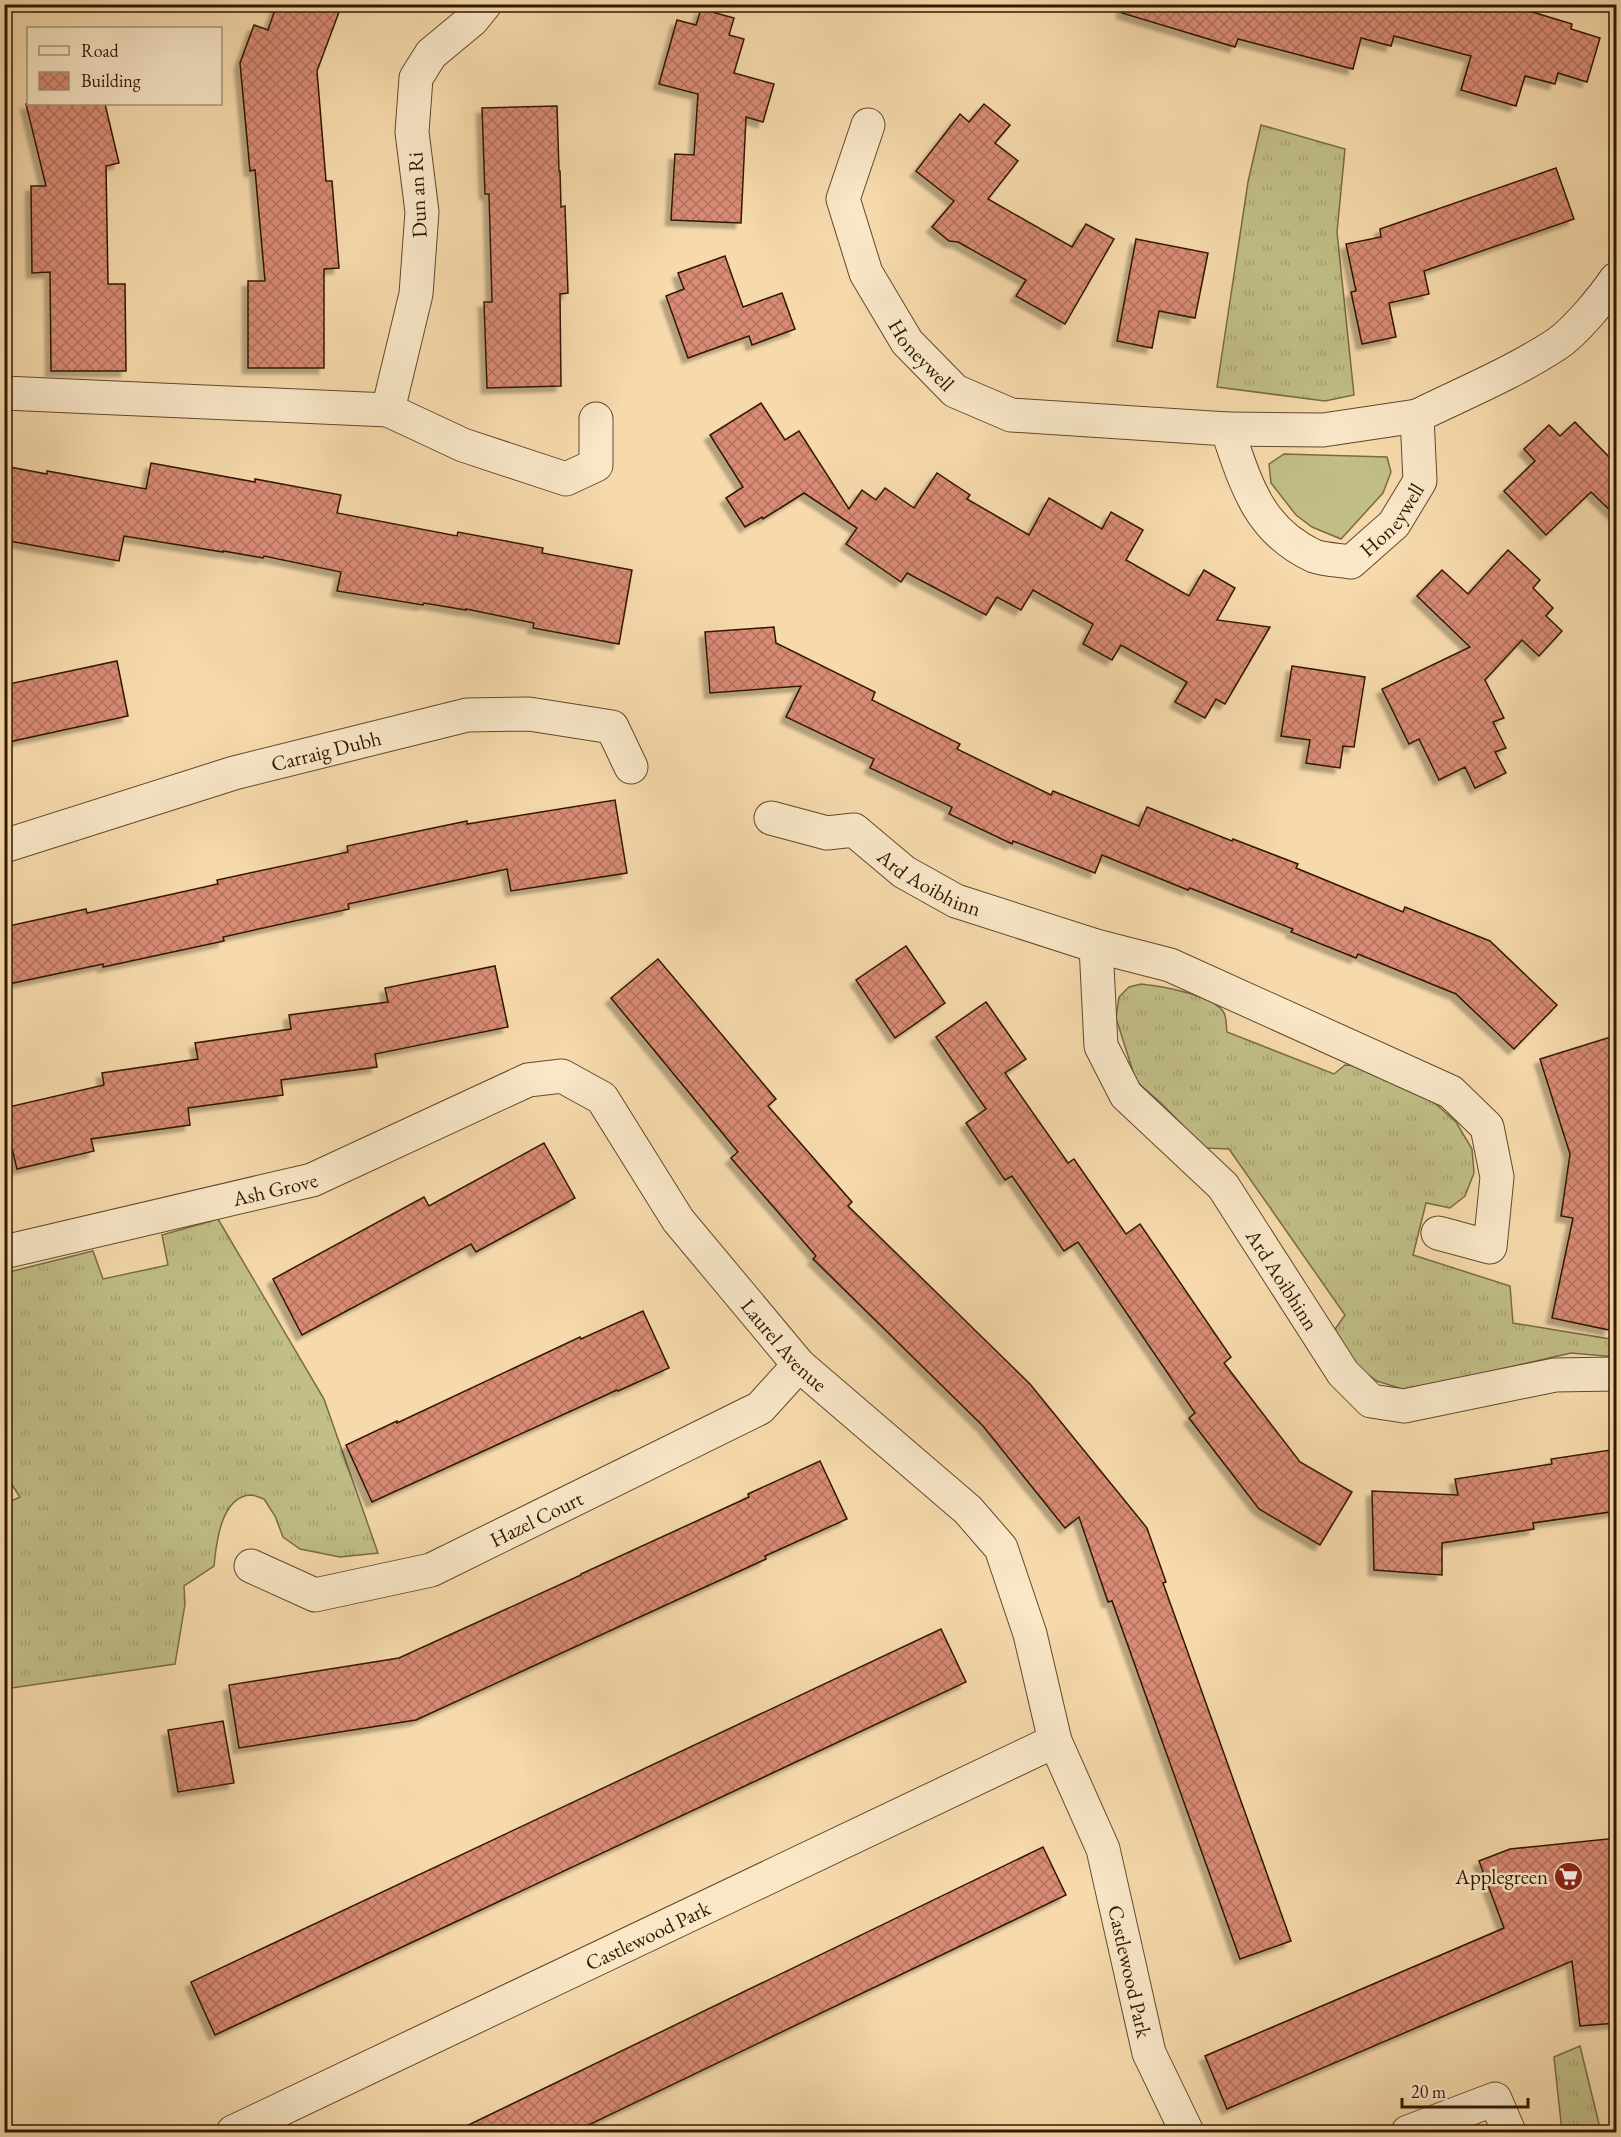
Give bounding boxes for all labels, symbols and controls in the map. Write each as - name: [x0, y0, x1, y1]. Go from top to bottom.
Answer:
- legend: [27, 27, 222, 105]
- text: Road: [81, 39, 120, 62]
- text: Building: [81, 69, 141, 92]
- street label: Dun an Ri: [401, 151, 433, 239]
- street label: Honeywell: [883, 314, 961, 397]
- street label: Honeywell: [1353, 478, 1429, 562]
- street label: Carraig Dubh: [268, 723, 384, 777]
- street label: Ard Aoibhinn: [872, 842, 985, 922]
- street label: Ash Grove: [229, 1166, 322, 1212]
- street label: Ard Aoibhinn: [1240, 1223, 1325, 1335]
- street label: Laurel Avenue: [735, 1293, 833, 1397]
- street label: Hazel Court: [485, 1484, 587, 1553]
- supermarket icon: Applegreen: [1553, 1860, 1585, 1892]
- place label: Applegreen: [1454, 1863, 1548, 1890]
- street label: Castlewood Park: [581, 1893, 715, 1976]
- street label: Castlewood Park: [1103, 1902, 1159, 2041]
- scale bar: [1402, 2071, 1528, 2109]
- text: 20 m: [1411, 2080, 1446, 2103]

